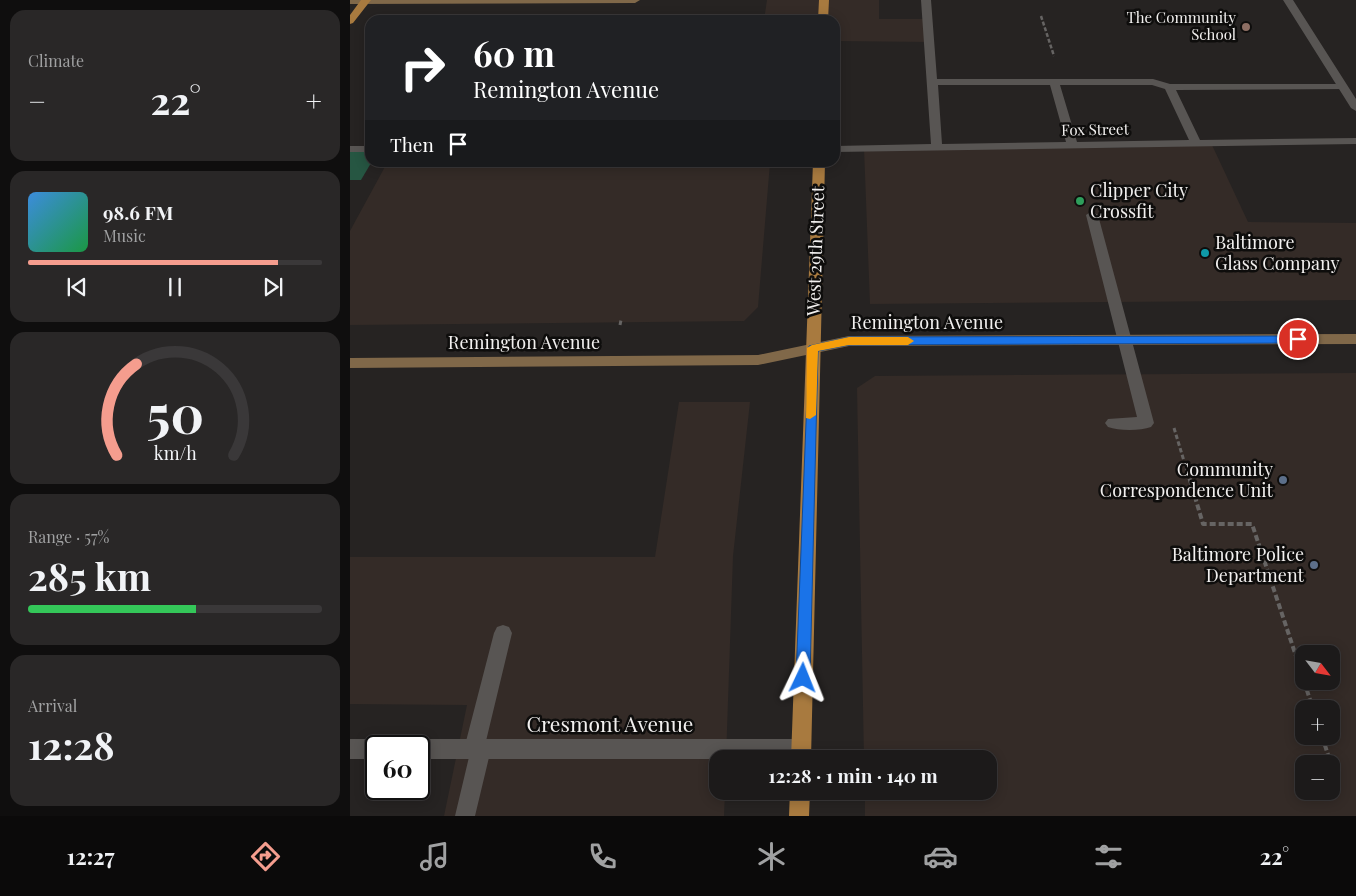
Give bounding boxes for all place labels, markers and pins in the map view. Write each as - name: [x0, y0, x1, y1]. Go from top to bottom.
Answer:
- place label: The Community School: [1127, 7, 1236, 44]
- marker: The Community School: [1240, 21, 1252, 33]
- place label: Clipper City Crossfit: [1090, 178, 1188, 223]
- marker: Clipper City Crossfit: [1074, 195, 1086, 207]
- place label: Baltimore Glass Company: [1215, 230, 1340, 275]
- marker: Baltimore Glass Company: [1199, 247, 1211, 259]
- pin: [1277, 318, 1319, 360]
- place label: Community Correspondence Unit: [1100, 457, 1274, 502]
- marker: Community Correspondence Unit: [1277, 474, 1289, 486]
- place label: Baltimore Police Department: [1172, 542, 1305, 587]
- marker: Baltimore Police Department: [1308, 559, 1320, 571]

